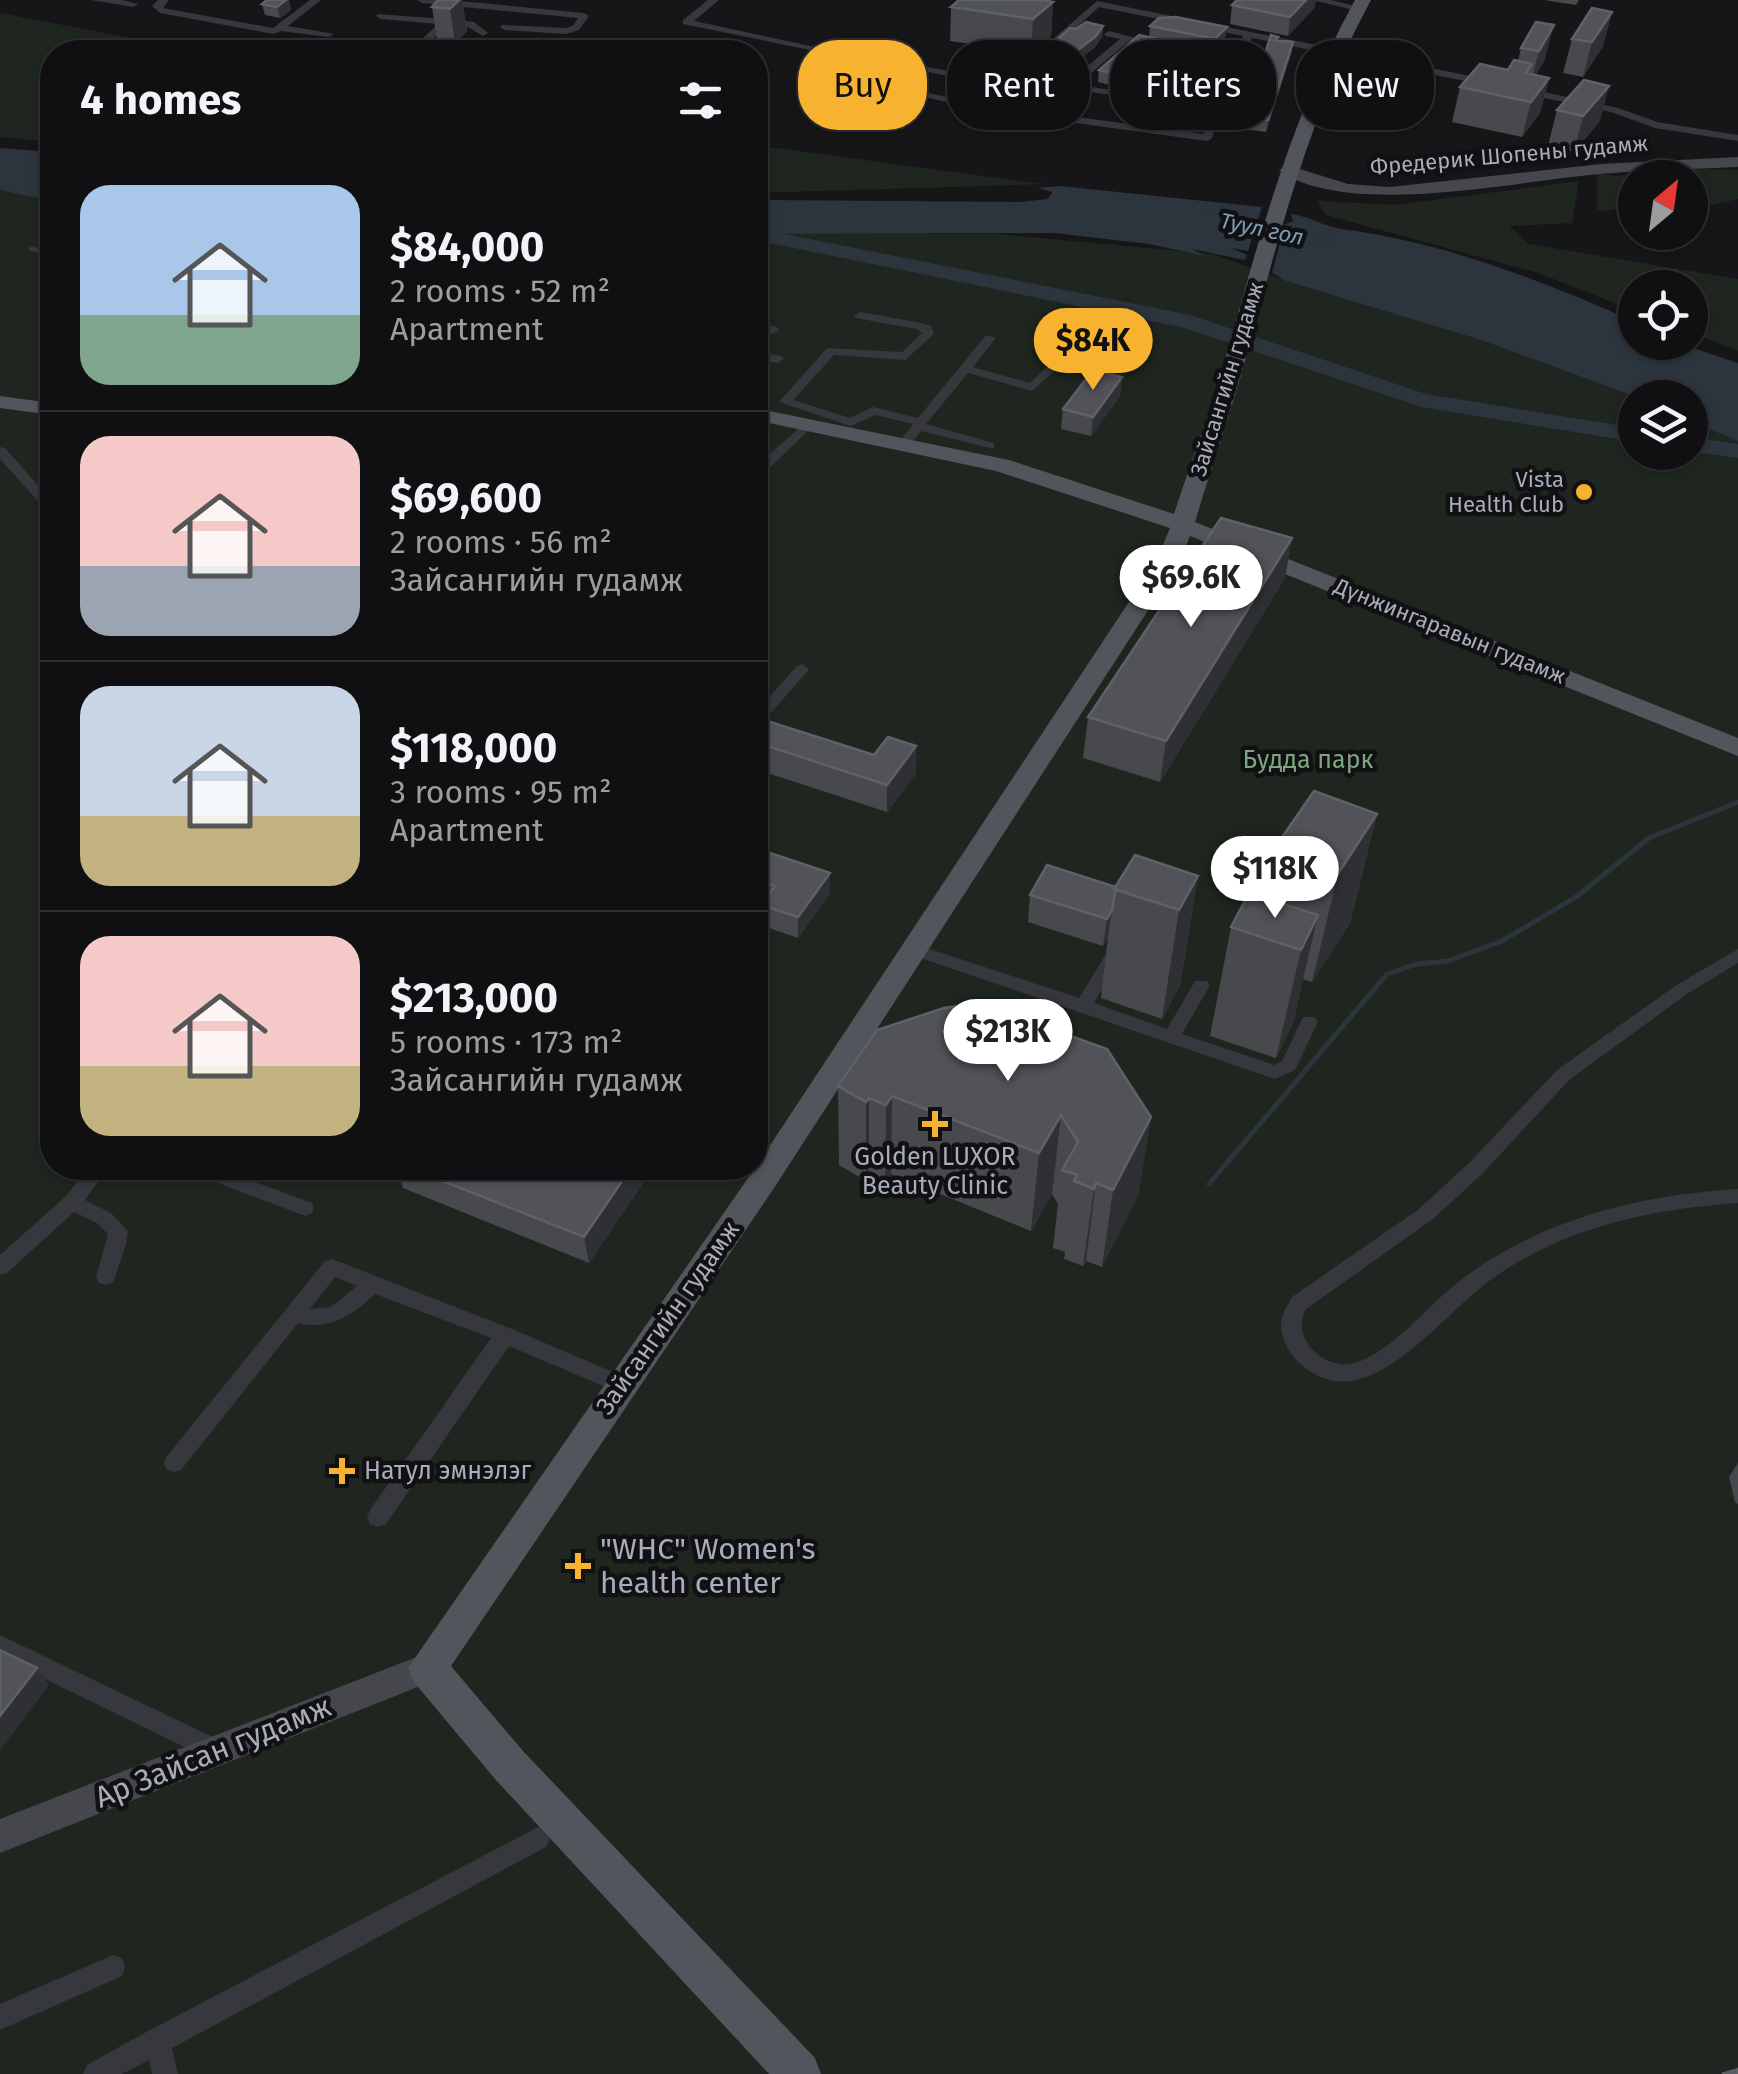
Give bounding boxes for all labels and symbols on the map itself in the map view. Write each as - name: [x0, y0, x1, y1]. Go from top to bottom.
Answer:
- street label: Фредерик Шопены гудамж: [1369, 129, 1649, 181]
- north arrow: [1618, 160, 1708, 250]
- water label: Туул гол: [1218, 207, 1306, 251]
- street label: Зайсангийн гудамж: [1185, 279, 1269, 479]
- pin: $84K: [1034, 308, 1152, 393]
- place label: Vista Health Club: [1448, 466, 1564, 518]
- marker: Vista Health Club: [1573, 481, 1595, 503]
- pin: $69.6K: [1110, 545, 1272, 630]
- street label: Дүнжингаравын гудамж: [1330, 572, 1570, 690]
- park label: Будда парк: [1243, 745, 1373, 775]
- pin: $118K: [1205, 836, 1345, 921]
- pin: $213K: [938, 999, 1078, 1084]
- marker: Golden LUXOR Beauty Clinic: [922, 1111, 948, 1137]
- place label: Golden LUXOR Beauty Clinic: [854, 1142, 1016, 1201]
- street label: Зайсангийн гудамж: [590, 1216, 746, 1420]
- place label: Натул эмнэлэг: [364, 1456, 531, 1486]
- marker: Натул эмнэлэг: [329, 1458, 355, 1484]
- place label: "WHC" Women's health center: [600, 1531, 816, 1601]
- marker: "WHC" Women's health center: [565, 1553, 591, 1579]
- street label: Ар Зайсан гудамж: [90, 1688, 336, 1816]

